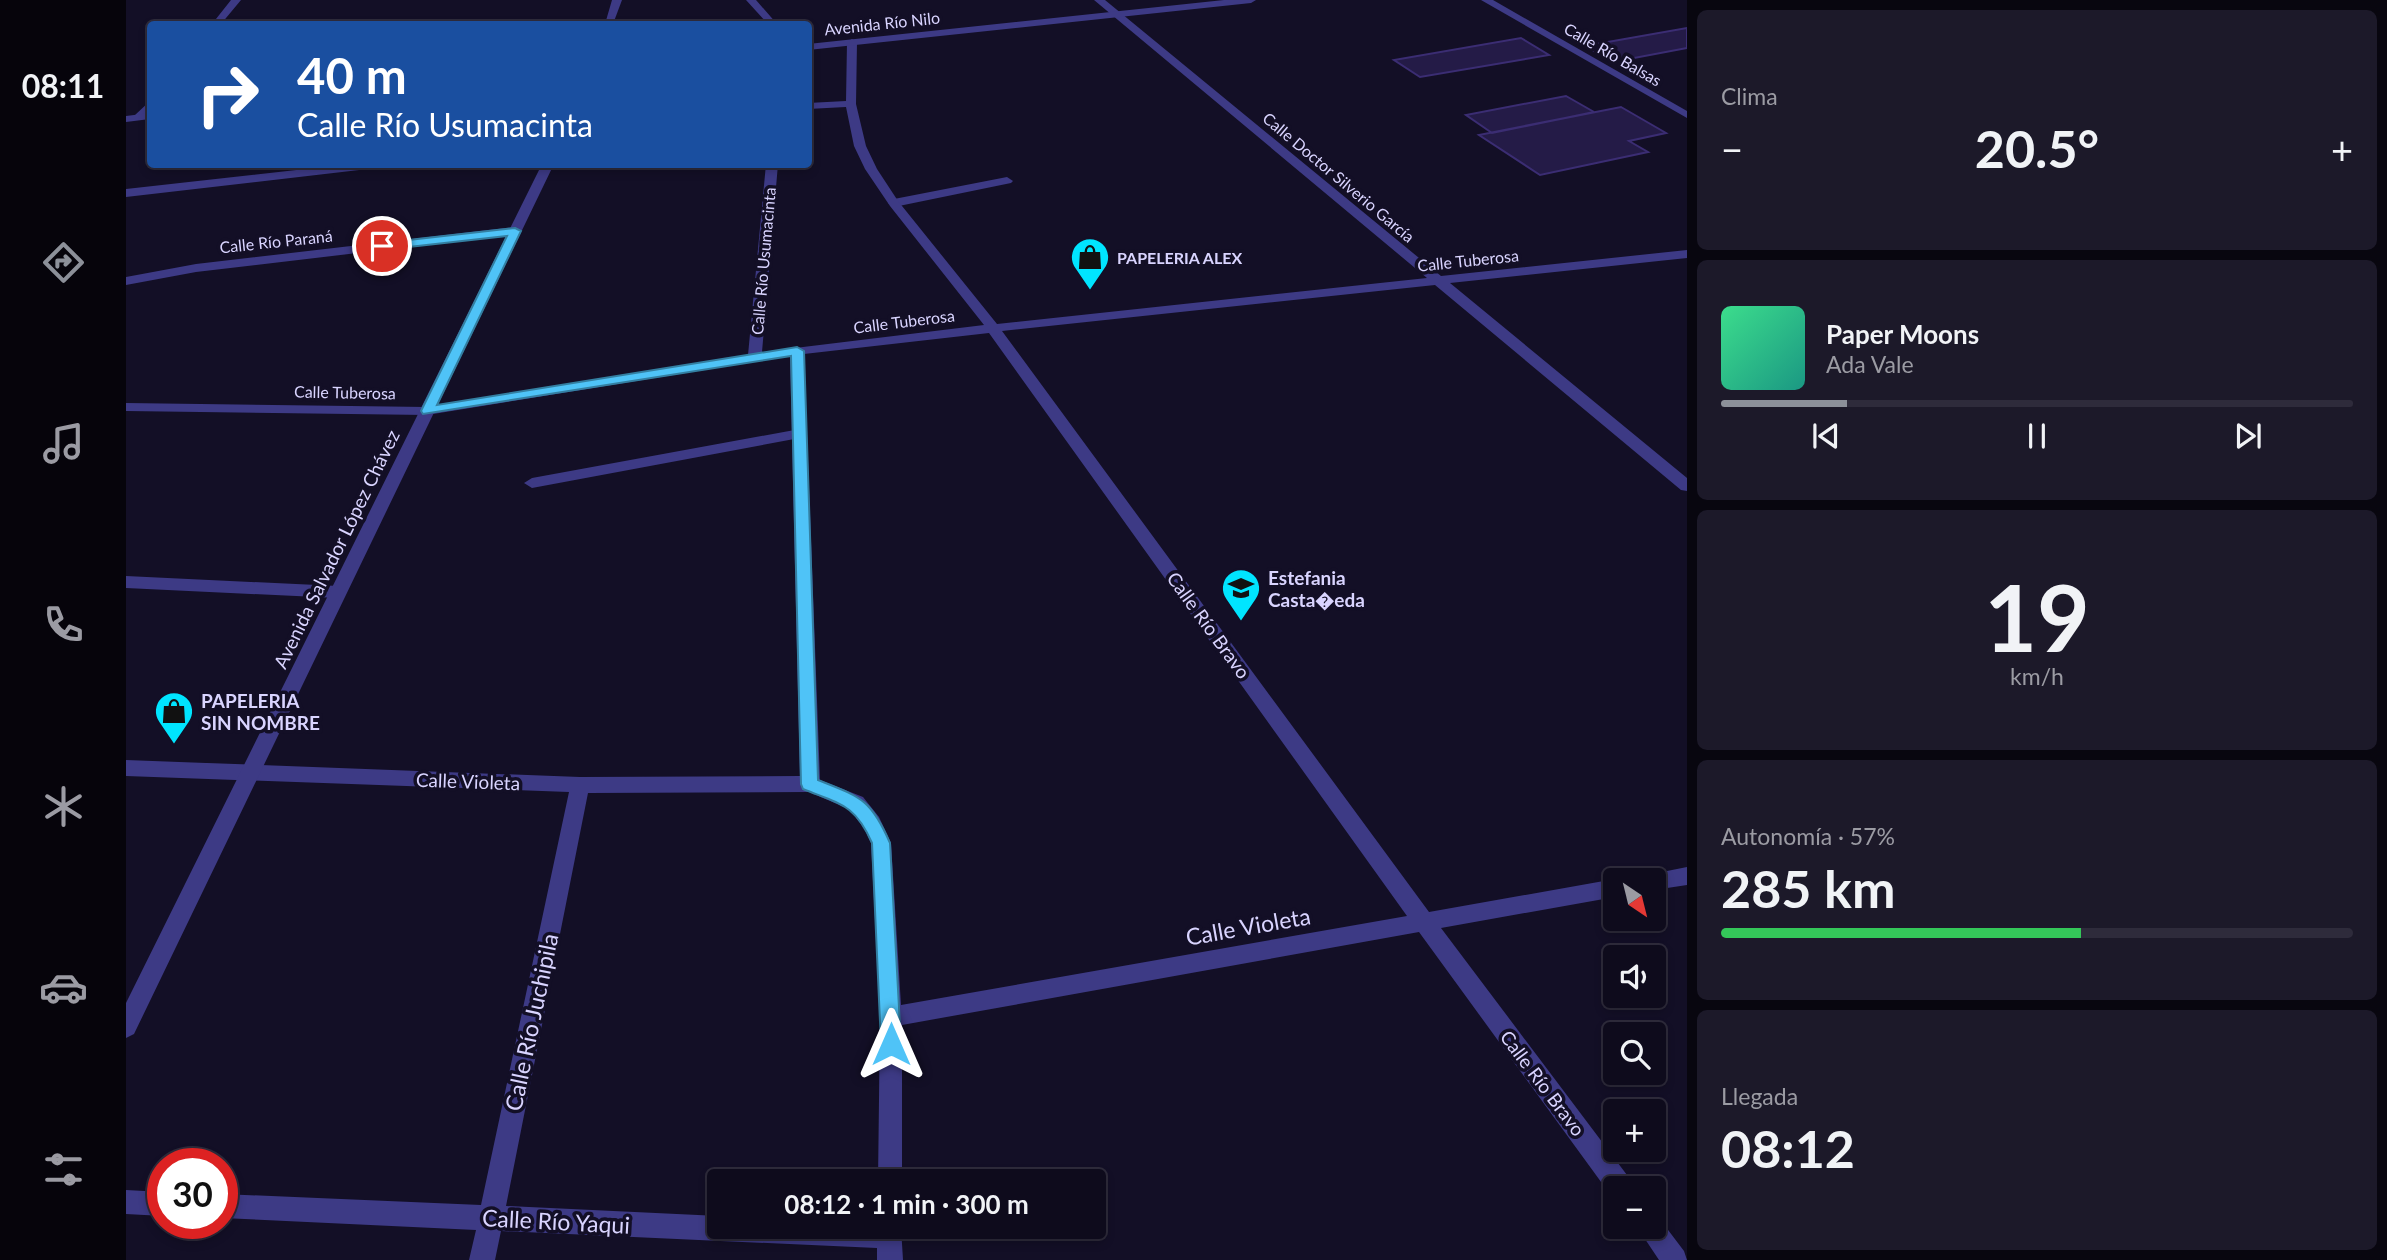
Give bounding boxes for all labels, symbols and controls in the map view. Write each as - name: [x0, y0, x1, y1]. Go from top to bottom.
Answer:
- street label: Avenida Río Nilo: [823, 7, 941, 39]
- street label: Calle Río Balsas: [1561, 18, 1665, 90]
- text: 40 m: [297, 46, 407, 104]
- icon: right: [182, 49, 273, 140]
- text: 08:11: [22, 66, 104, 105]
- text: Clima: [1721, 82, 1778, 110]
- text: Calle Río Usumacinta: [297, 105, 593, 144]
- street label: Calle Doctor Silverio García: [1259, 108, 1419, 246]
- text: 20.5°: [1975, 117, 2099, 179]
- text: −: [1721, 126, 1743, 172]
- text: +: [2331, 126, 2353, 172]
- street label: Calle Río Usumacinta: [747, 186, 779, 336]
- pin: [352, 216, 412, 276]
- street label: Calle Río Paraná: [219, 226, 333, 256]
- icon: arrive: [363, 227, 401, 265]
- shop icon: PAPELERIA ALEX: [1069, 236, 1111, 291]
- icon: directions: [39, 238, 88, 287]
- street label: Calle Tuberosa: [1416, 245, 1520, 275]
- place label: PAPELERIA ALEX: [1117, 248, 1242, 267]
- street label: Calle Tuberosa: [852, 305, 956, 337]
- text: Paper Moons: [1826, 318, 1979, 350]
- text: Ada Vale: [1826, 350, 1914, 378]
- street label: Calle Tuberosa: [294, 382, 396, 402]
- icon: previous: [1807, 417, 1845, 455]
- icon: pause: [2018, 417, 2056, 455]
- icon: next: [2229, 417, 2267, 455]
- icon: music: [39, 419, 88, 468]
- street label: Avenida Salvador López Chávez: [268, 426, 404, 672]
- text: 19: [1984, 562, 2090, 671]
- place label: Estefania Casta�eda: [1268, 566, 1365, 611]
- street label: Calle Río Bravo: [1163, 567, 1255, 683]
- school or university icon: Estefania Casta�eda: [1220, 567, 1262, 622]
- icon: phone: [39, 600, 88, 649]
- text: km/h: [2010, 662, 2064, 690]
- place label: PAPELERIA SIN NOMBRE: [201, 689, 320, 734]
- shop icon: PAPELERIA SIN NOMBRE: [153, 690, 195, 745]
- street label: Calle Violeta: [416, 768, 520, 794]
- icon: climate: [39, 782, 88, 831]
- text: Autonomía · 57%: [1721, 822, 1895, 850]
- text: 285 km: [1721, 857, 1895, 919]
- north arrow: [1603, 868, 1666, 931]
- map controls: [1603, 868, 1666, 1239]
- street label: Calle Violeta: [1183, 901, 1313, 951]
- street label: Calle Río Juchipila: [499, 931, 563, 1113]
- button: sound: [1603, 945, 1666, 1008]
- icon: car: [39, 963, 88, 1012]
- position arrow: [854, 1007, 928, 1081]
- button: search: [1603, 1022, 1666, 1085]
- street label: Calle Río Bravo: [1496, 1026, 1590, 1140]
- text: Llegada: [1721, 1082, 1798, 1110]
- button: +: [1603, 1099, 1666, 1162]
- text: 08:12: [1721, 1117, 1855, 1179]
- icon: filters: [39, 1145, 88, 1194]
- speed limit sign: 30: [147, 1148, 238, 1239]
- button: −: [1603, 1176, 1666, 1239]
- text: 08:12 · 1 min · 300 m: [784, 1188, 1029, 1220]
- street label: Calle Río Yaqui: [481, 1203, 631, 1239]

